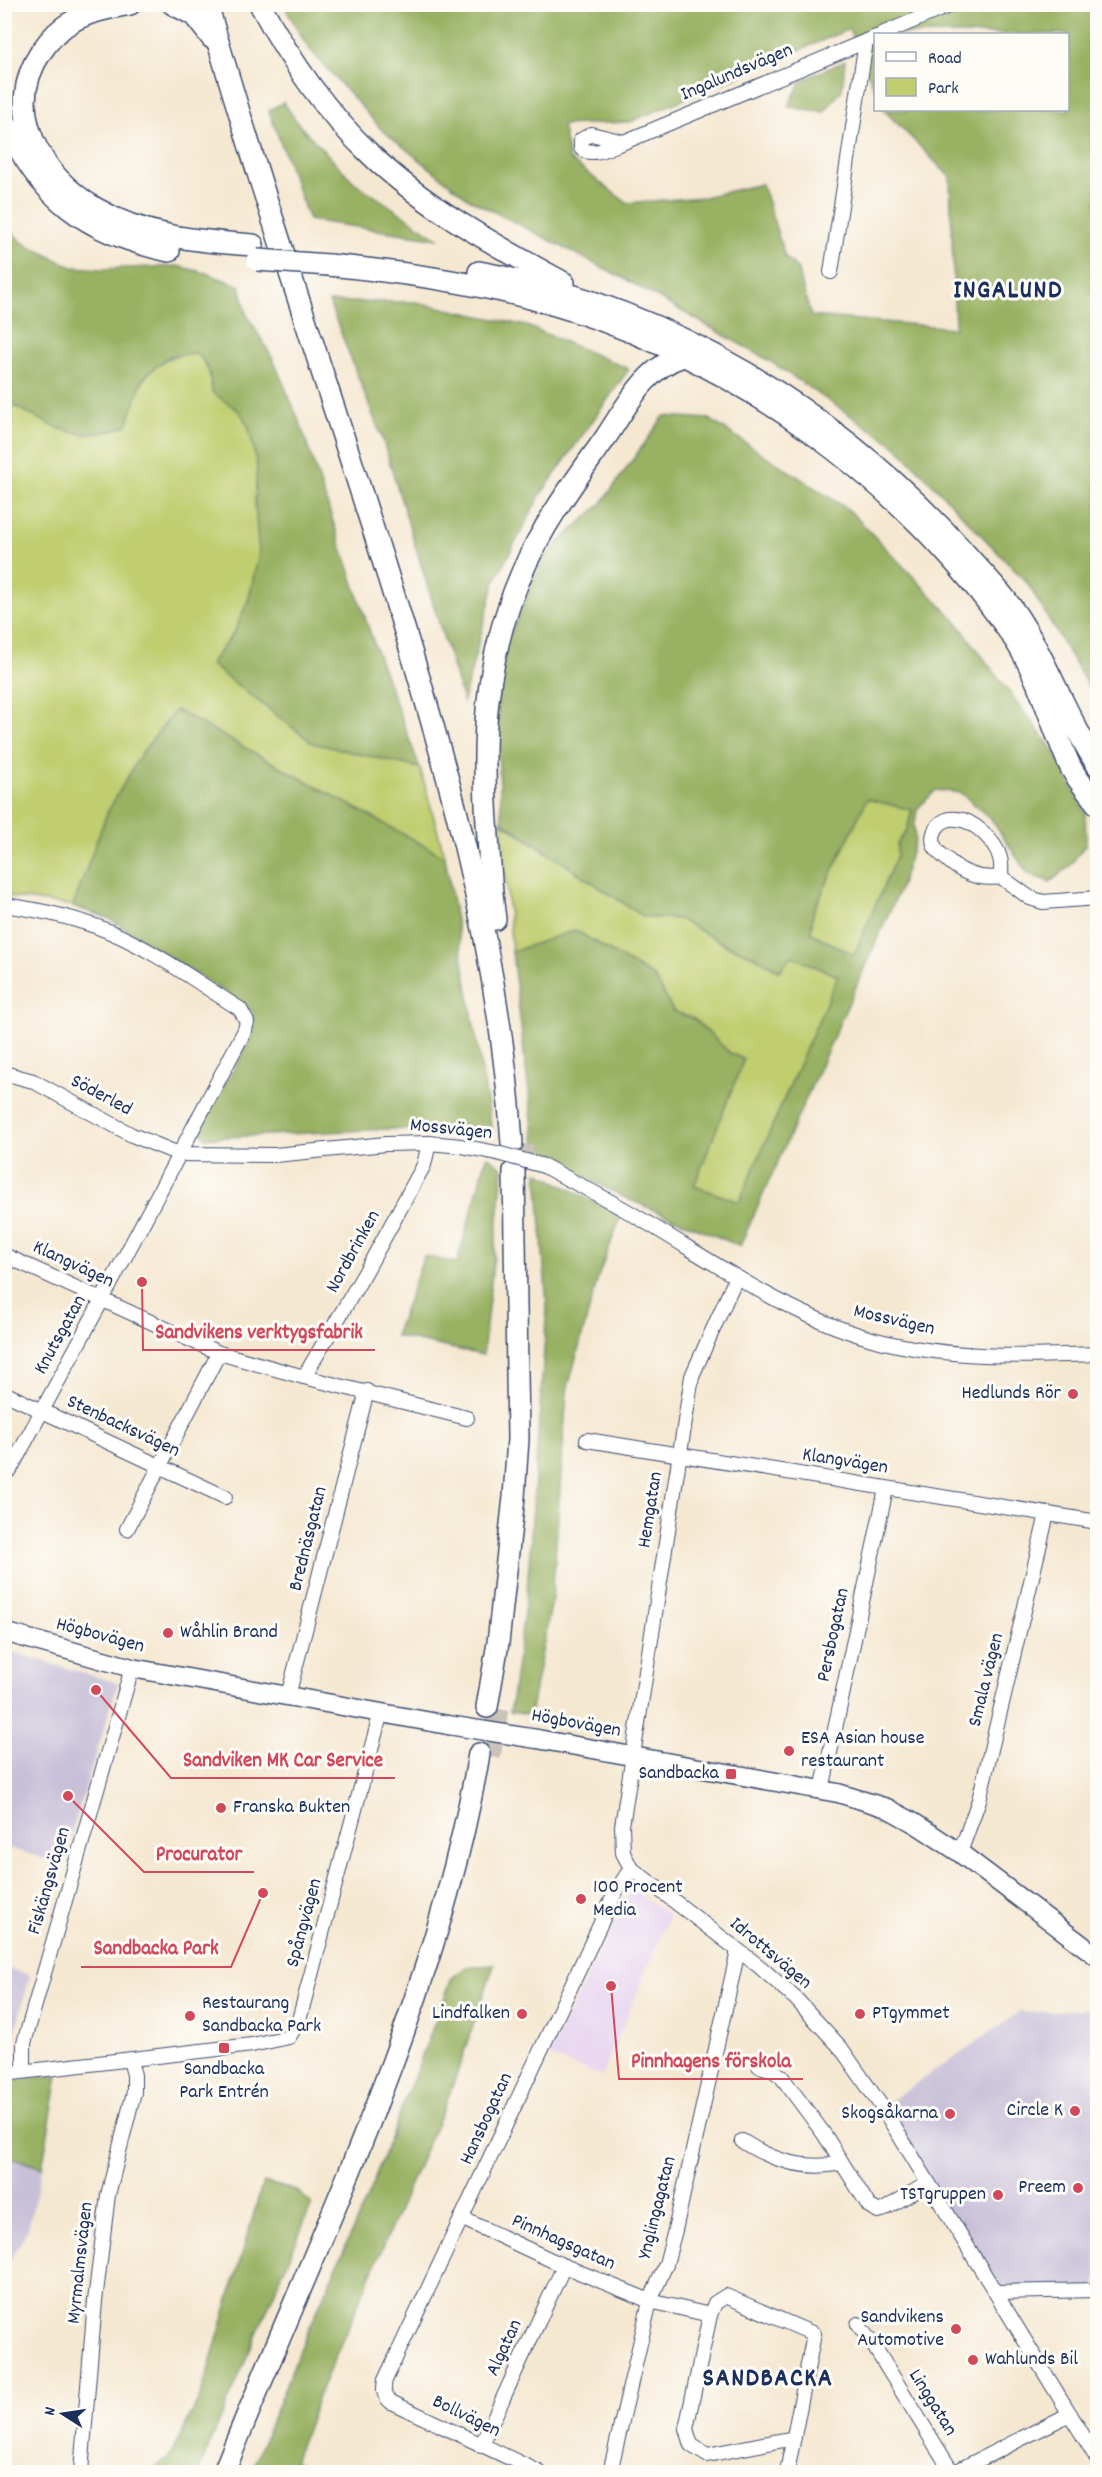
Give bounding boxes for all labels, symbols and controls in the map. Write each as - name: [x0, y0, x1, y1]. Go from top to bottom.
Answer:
- legend: [874, 33, 1069, 111]
- street label: Ingalundsvägen: [677, 37, 797, 109]
- text: Road: [928, 47, 962, 72]
- text: Park: [928, 77, 959, 102]
- district label: INGALUND: [953, 273, 1063, 310]
- street label: Söderled: [65, 1068, 137, 1124]
- street label: Mossvägen: [408, 1112, 494, 1148]
- street label: Nordbrinken: [320, 1205, 388, 1299]
- street label: Klangvägen: [28, 1234, 118, 1296]
- street label: Knutsgatan: [28, 1290, 94, 1380]
- street label: Mossvägen: [851, 1298, 937, 1344]
- callout: Sandvikens verktygsfabrik: [143, 1311, 375, 1350]
- text: Sandvikens verktygsfabrik: [155, 1319, 363, 1349]
- place label: Hedlunds Rör: [962, 1380, 1062, 1408]
- marker: Hedlunds Rör: [1066, 1387, 1080, 1401]
- street label: Stenbacksvägen: [62, 1389, 184, 1465]
- street label: Klangvägen: [800, 1441, 890, 1483]
- street label: Hemgatan: [631, 1470, 671, 1550]
- street label: Brednäsgatan: [282, 1484, 336, 1594]
- street label: Persbogatan: [810, 1585, 858, 1685]
- street label: Högbovägen: [53, 1611, 147, 1661]
- place label: Wåhlin Brand: [180, 1619, 278, 1647]
- marker: Wåhlin Brand: [161, 1626, 175, 1640]
- street label: Smala vägen: [962, 1630, 1012, 1730]
- street label: Högbovägen: [529, 1702, 623, 1746]
- place label: ESA Asian house restaurant: [801, 1725, 925, 1776]
- callout: Sandviken MK Car Service: [171, 1739, 395, 1778]
- marker: ESA Asian house restaurant: [782, 1744, 796, 1758]
- text: Sandviken MK Car Service: [183, 1747, 383, 1777]
- place label: Sandbacka: [639, 1760, 720, 1788]
- marker: Sandbacka: [724, 1767, 738, 1781]
- place label: Franska Bukten: [233, 1794, 350, 1822]
- marker: Franska Bukten: [214, 1801, 228, 1815]
- street label: Fiskängsvägen: [21, 1824, 79, 1938]
- callout: Procurator: [144, 1833, 254, 1872]
- text: Procurator: [156, 1841, 244, 1871]
- place label: 100 Procent Media: [593, 1874, 683, 1925]
- street label: Spångvägen: [280, 1875, 330, 1971]
- marker: 100 Procent Media: [574, 1892, 588, 1906]
- street label: Idrottsvägen: [723, 1911, 817, 1997]
- callout: Sandbacka Park: [81, 1928, 231, 1967]
- text: Sandbacka Park: [93, 1935, 219, 1965]
- place label: Restaurang Sandbacka Park: [202, 1990, 321, 2041]
- place label: Lindfalken: [432, 2000, 510, 2028]
- place label: PTgymmet: [872, 2000, 950, 2028]
- marker: Lindfalken: [515, 2007, 529, 2021]
- marker: PTgymmet: [853, 2007, 867, 2021]
- marker: Restaurang Sandbacka Park: [183, 2009, 197, 2023]
- callout: Pinnhagens förskola: [619, 2040, 803, 2079]
- marker: Sandbacka Park Entrén: [217, 2041, 231, 2055]
- text: Pinnhagens förskola: [631, 2048, 792, 2078]
- place label: Sandbacka Park Entrén: [179, 2056, 269, 2107]
- street label: Hansbogatan: [453, 2068, 521, 2170]
- place label: Circle K: [1007, 2097, 1063, 2125]
- place label: Skogsåkarna: [841, 2100, 939, 2128]
- marker: Circle K: [1068, 2104, 1082, 2118]
- marker: Skogsåkarna: [943, 2107, 957, 2121]
- street label: Ynglingagatan: [632, 2154, 684, 2262]
- place label: Preem: [1018, 2174, 1066, 2202]
- place label: TSTgruppen: [900, 2181, 986, 2209]
- marker: Preem: [1071, 2181, 1085, 2195]
- marker: TSTgruppen: [991, 2188, 1005, 2202]
- street label: Myrmalmsvägen: [61, 2201, 101, 2325]
- street label: Pinnhagsgatan: [507, 2208, 619, 2278]
- place label: Sandvikens Automotive: [857, 2304, 944, 2355]
- street label: Algatan: [480, 2315, 530, 2381]
- marker: Sandvikens Automotive: [949, 2322, 963, 2336]
- place label: Wahlunds Bil: [985, 2346, 1078, 2374]
- marker: Wahlunds Bil: [966, 2353, 980, 2367]
- district label: SANDBACKA: [703, 2361, 834, 2398]
- street label: Linggatan: [901, 2364, 963, 2442]
- north arrow: [33, 2384, 93, 2444]
- street label: Bollvägen: [427, 2388, 505, 2446]
- text: N: [39, 2405, 63, 2418]

